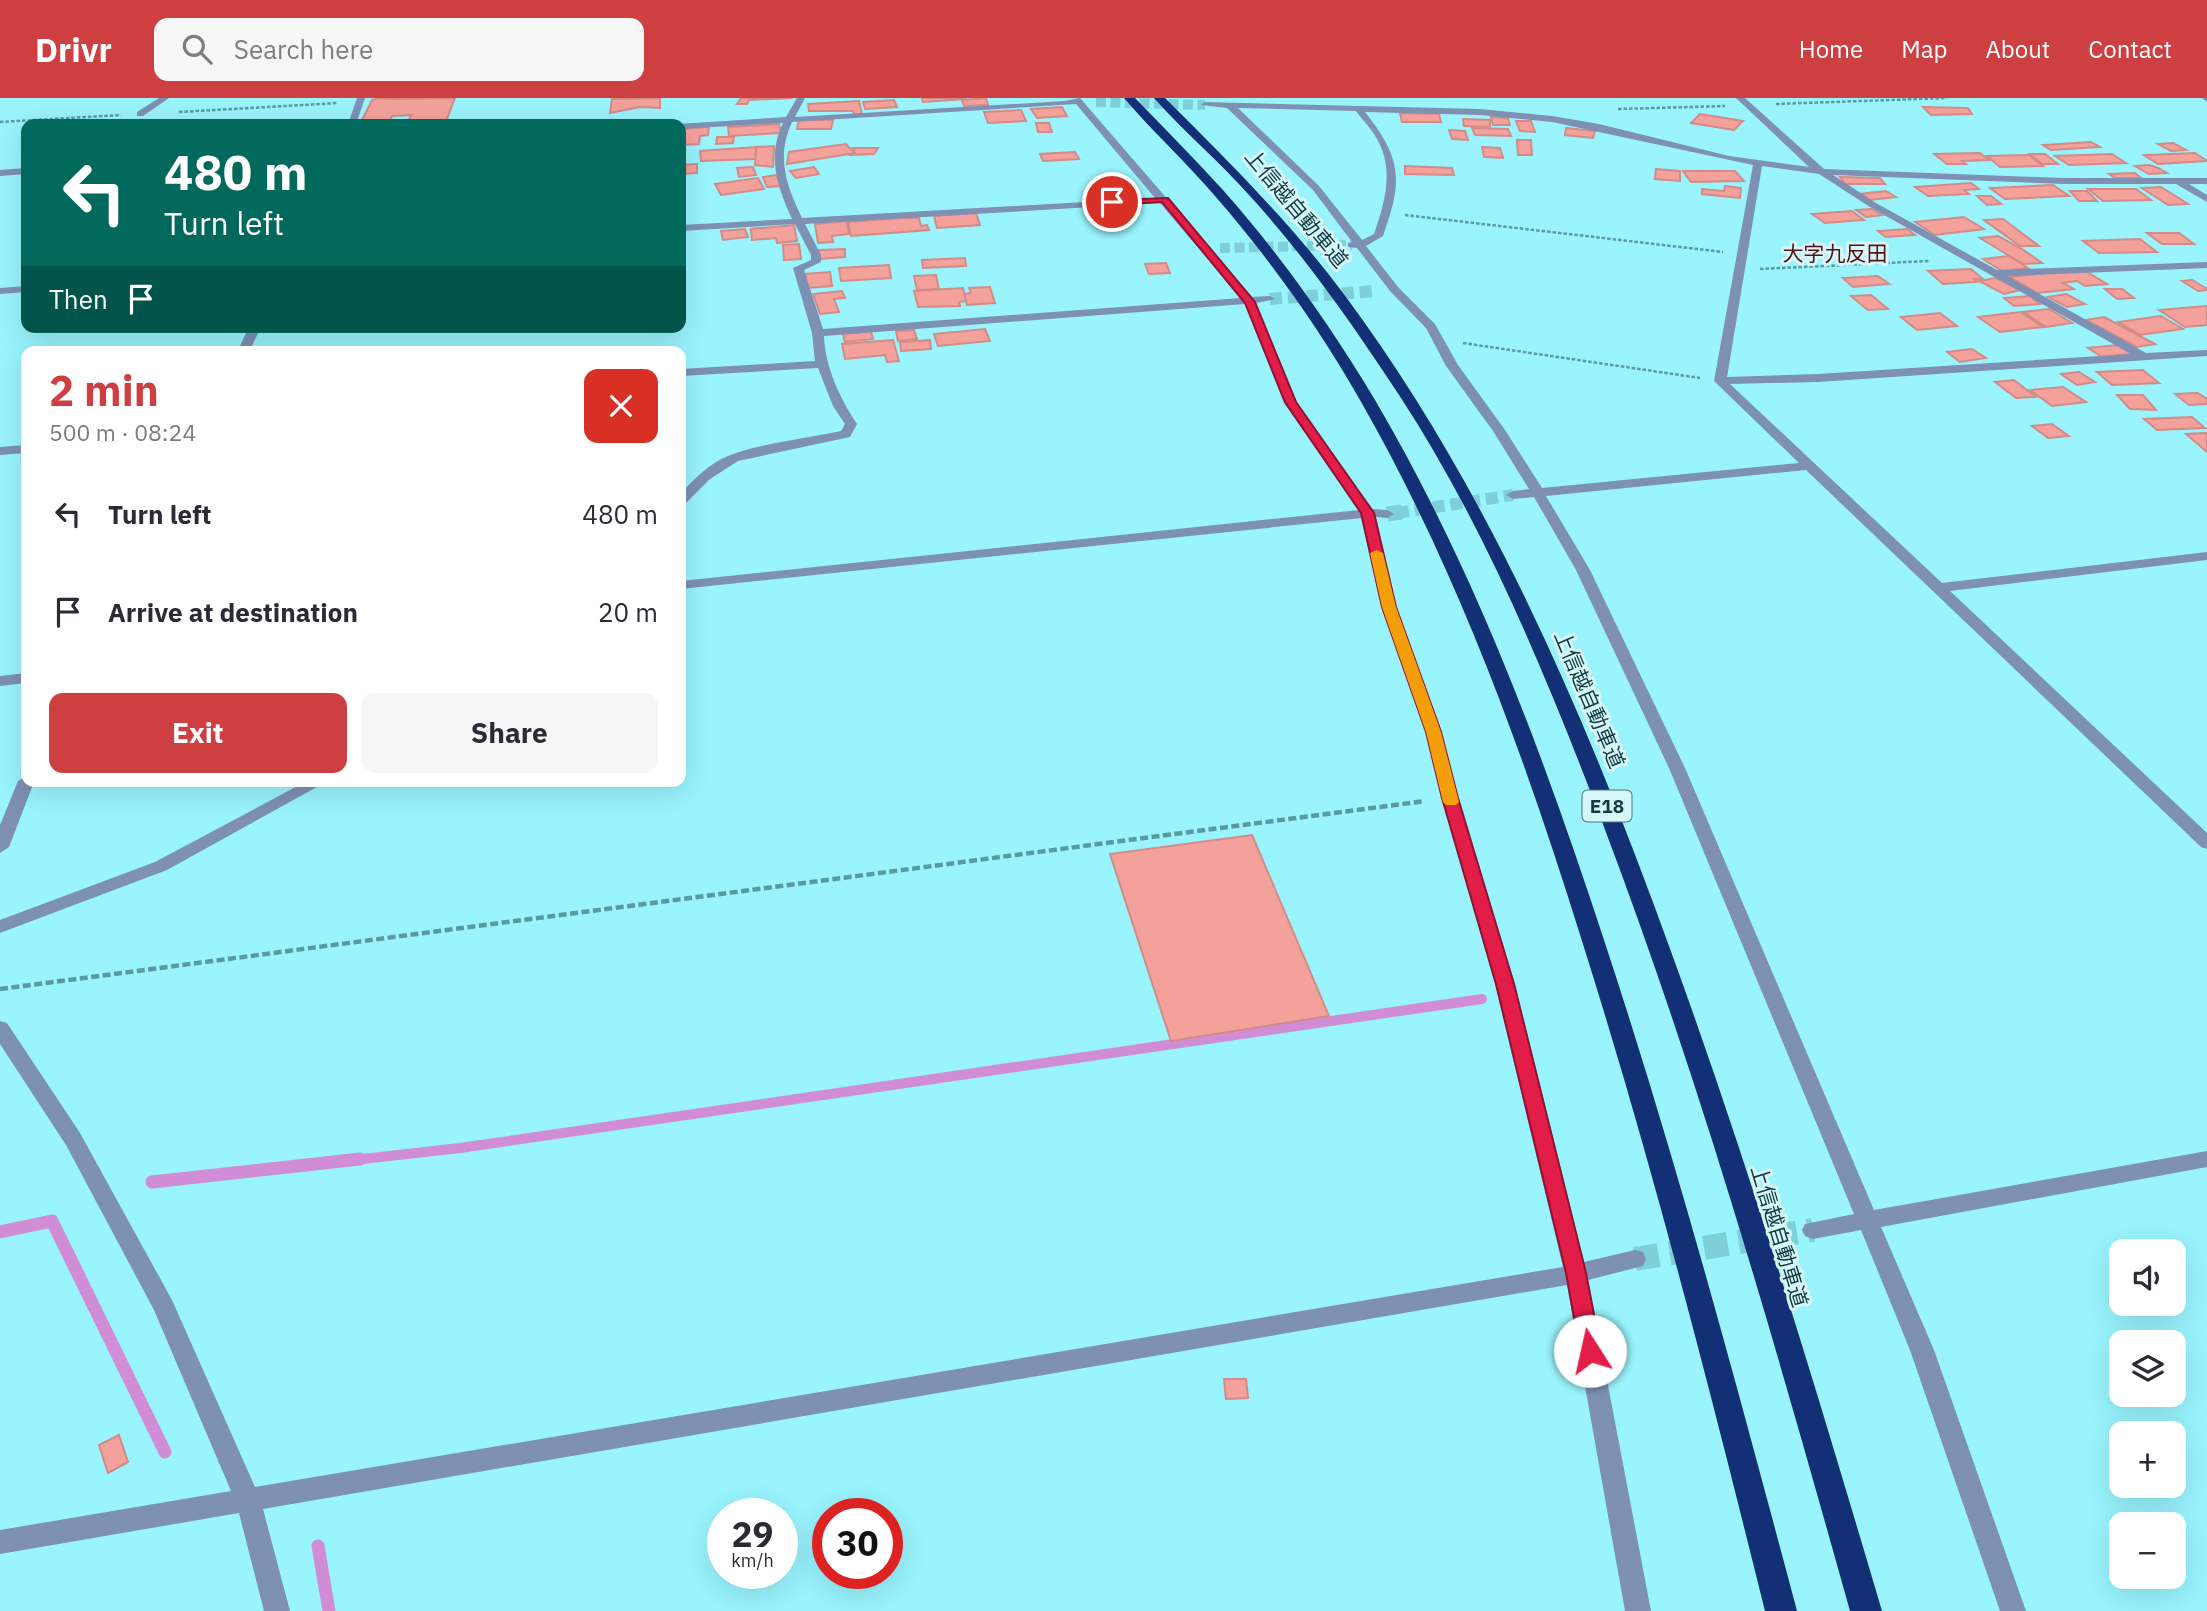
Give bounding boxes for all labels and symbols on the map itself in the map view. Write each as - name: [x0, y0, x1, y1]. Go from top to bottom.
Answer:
- street label: 上信越自動車道: [1239, 143, 1355, 273]
- pin: [1082, 172, 1142, 232]
- district label: 大字九反田: [1783, 239, 1888, 267]
- street label: 上信越自動車道: [1548, 626, 1632, 772]
- road number: E18: [1582, 790, 1632, 821]
- street label: 上信越自動車道: [1745, 1162, 1815, 1310]
- position arrow: [1553, 1314, 1627, 1388]
- speed limit sign: 30: [812, 1498, 903, 1589]

